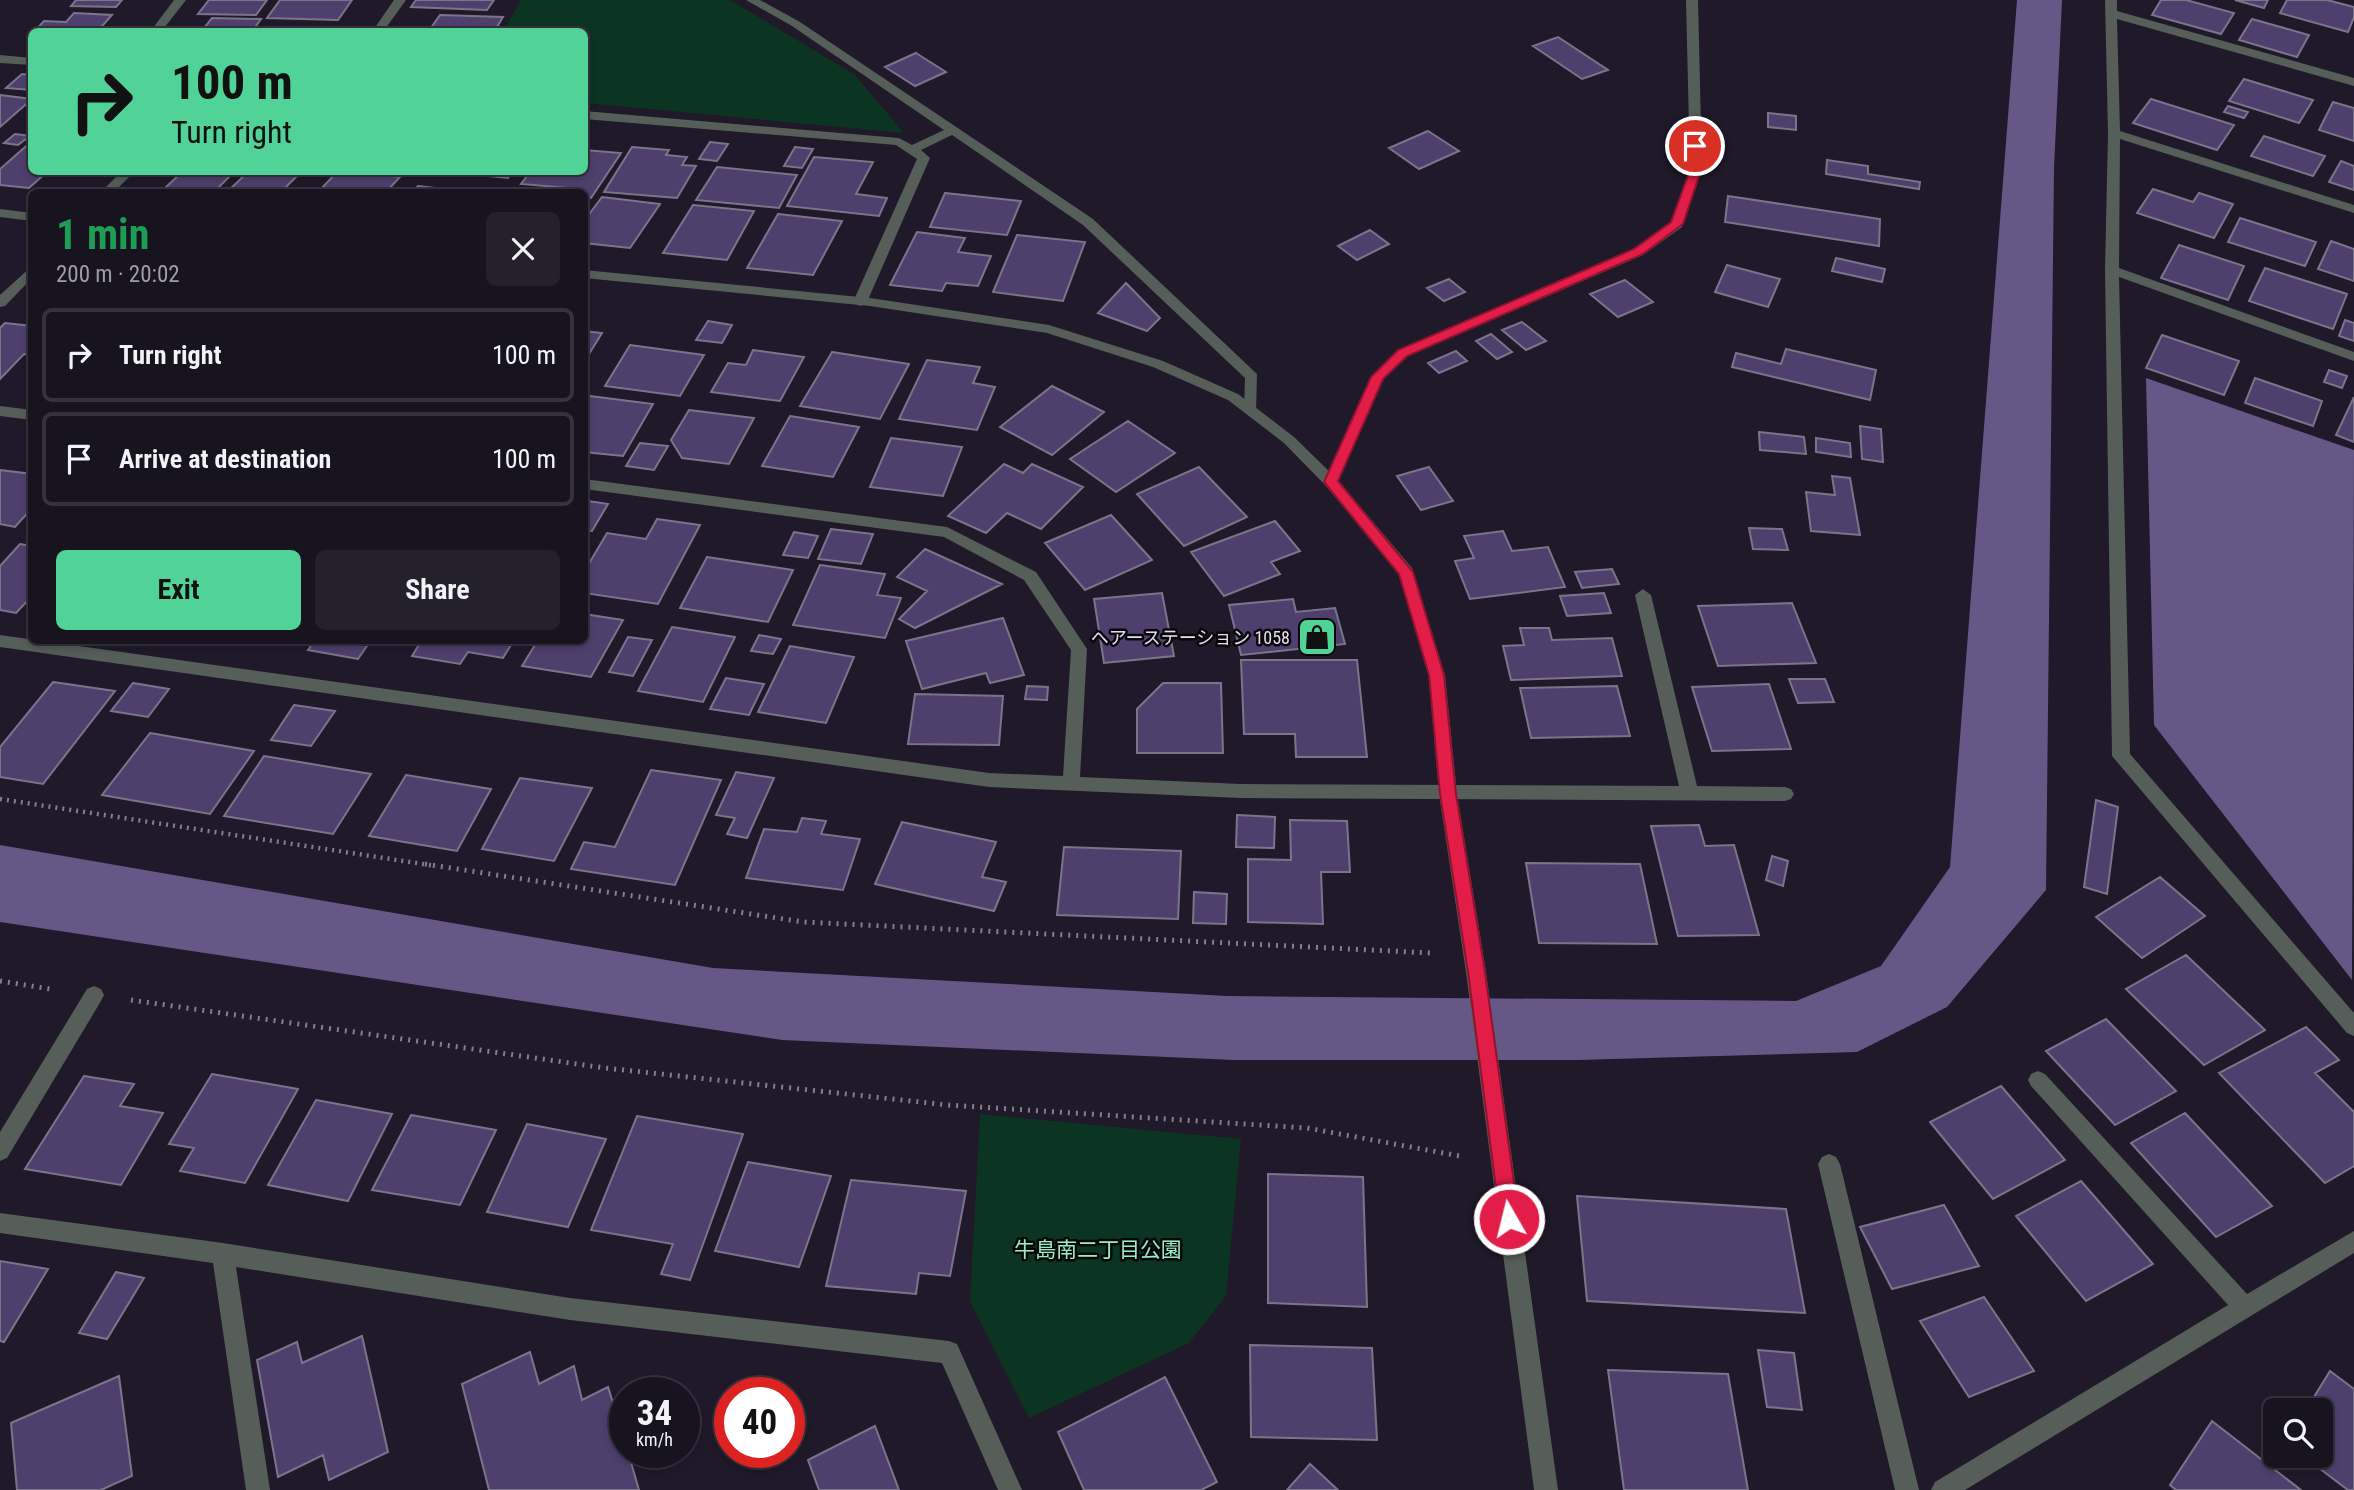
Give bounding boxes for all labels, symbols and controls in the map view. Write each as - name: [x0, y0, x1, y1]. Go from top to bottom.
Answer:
- text: 100 m: [171, 54, 293, 111]
- icon: right: [56, 56, 147, 147]
- text: Turn right: [171, 113, 292, 151]
- pin: [1665, 116, 1725, 176]
- icon: arrive: [1676, 127, 1714, 165]
- text: 1 min: [56, 210, 149, 259]
- button: close: [486, 212, 560, 286]
- text: 200 m · 20:02: [56, 261, 180, 288]
- icon: right: [60, 336, 98, 374]
- text: Turn right: [119, 340, 221, 370]
- text: 100 m: [492, 340, 556, 370]
- icon: arrive: [60, 440, 98, 478]
- text: Arrive at destination: [119, 444, 331, 474]
- text: 100 m: [492, 444, 556, 474]
- button: Exit: [56, 550, 301, 630]
- button: Share: [315, 550, 560, 630]
- shop icon: ヘアーステーション 1058: [1296, 616, 1338, 658]
- place label: ヘアーステーション 1058: [1091, 627, 1290, 648]
- position arrow: [1472, 1182, 1546, 1256]
- park label: 牛島南二丁目公園: [1014, 1238, 1182, 1262]
- speed limit sign: 40: [714, 1377, 805, 1468]
- text: 34: [637, 1393, 672, 1434]
- map controls: [2263, 1398, 2333, 1468]
- button: search: [2263, 1398, 2333, 1468]
- text: km/h: [636, 1429, 673, 1450]

